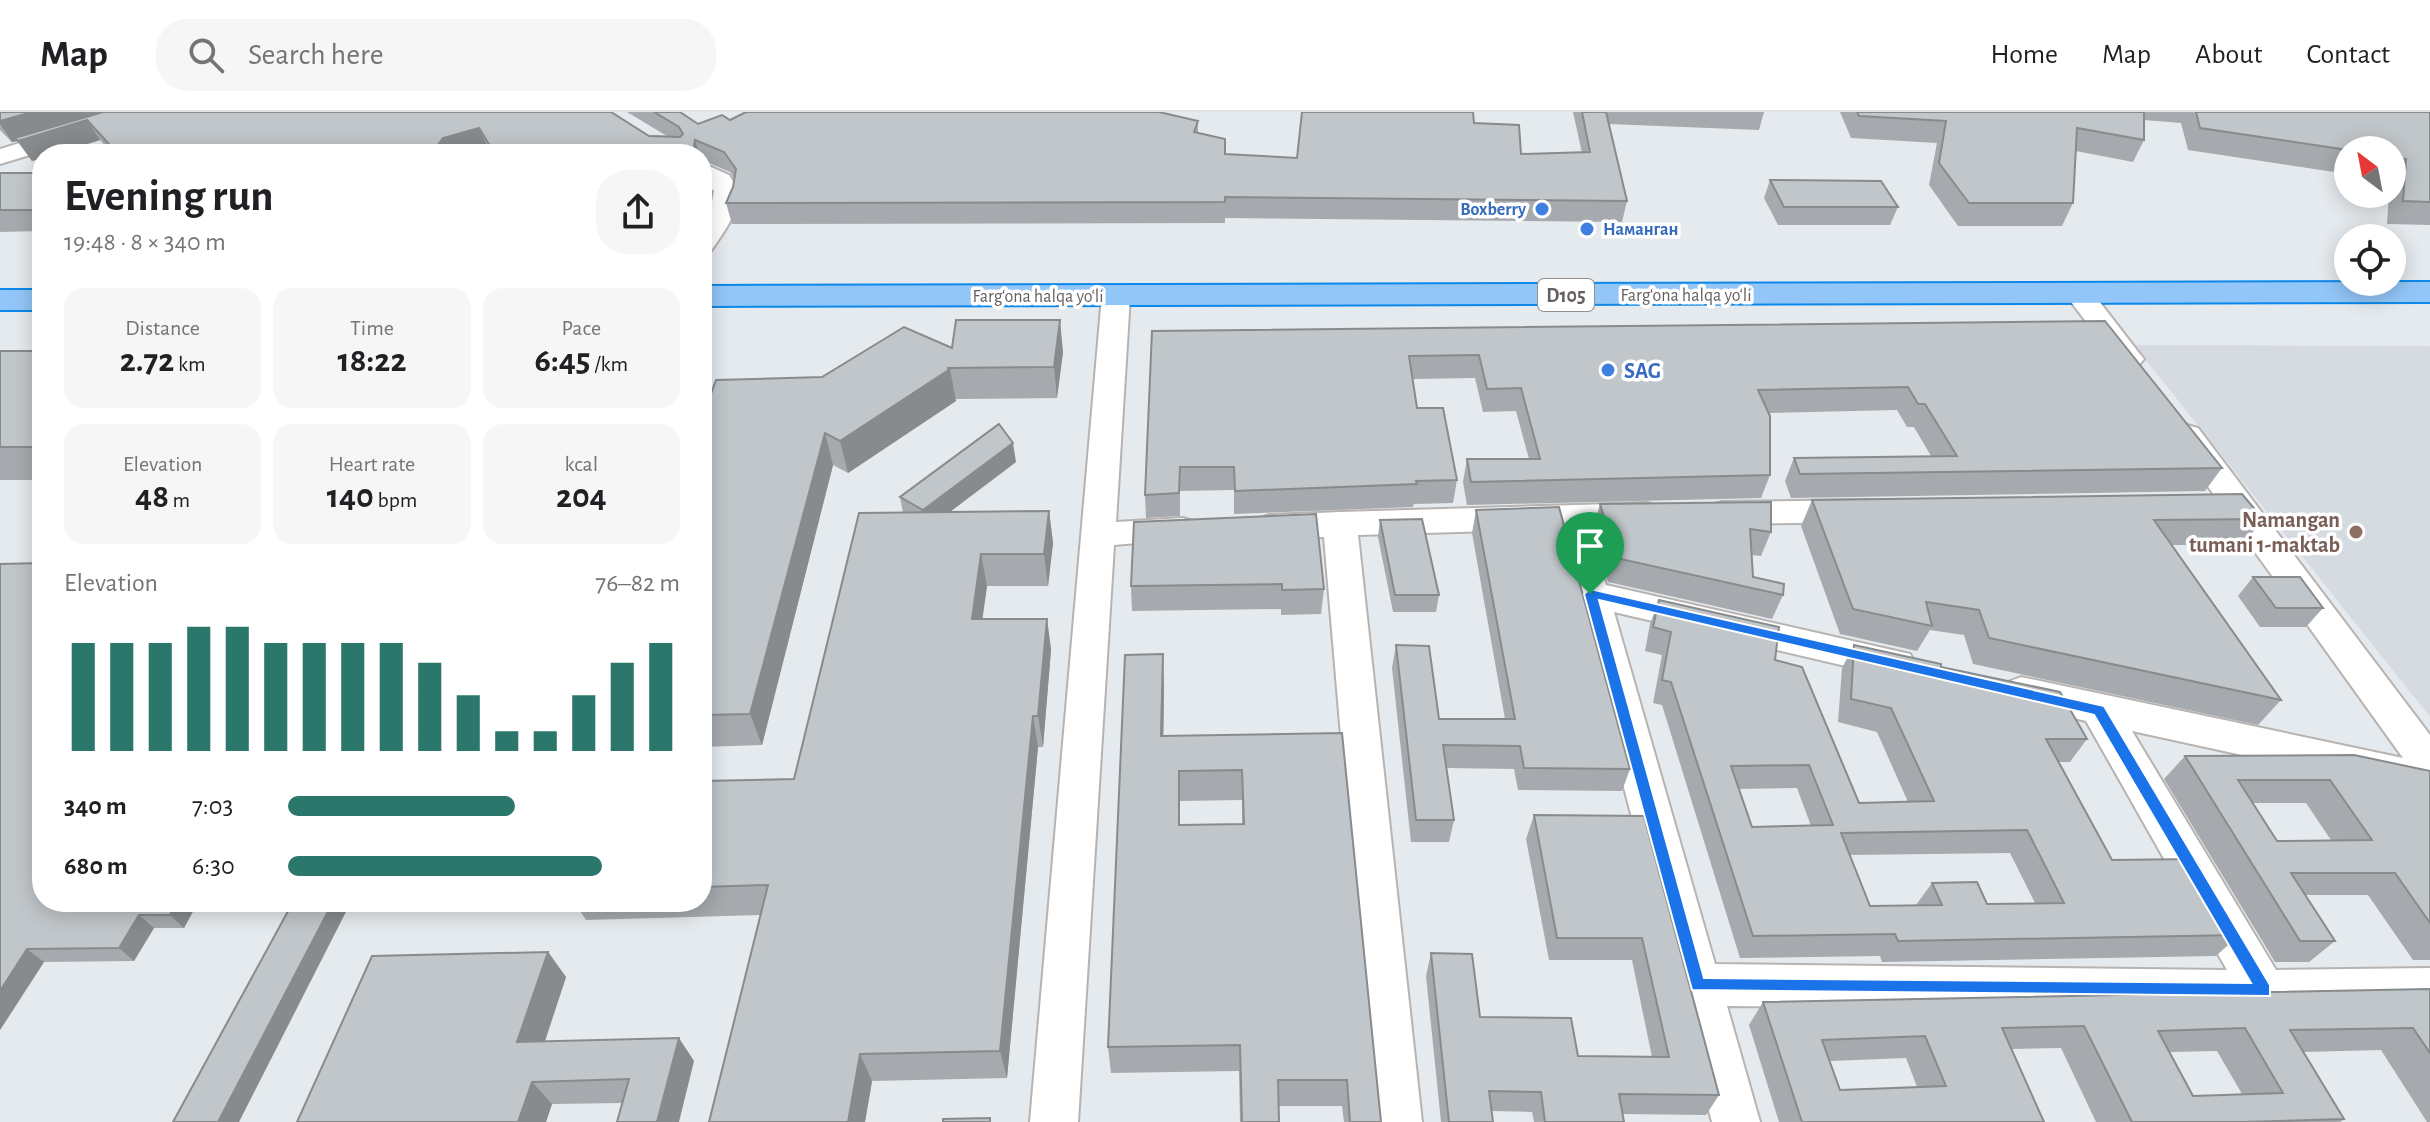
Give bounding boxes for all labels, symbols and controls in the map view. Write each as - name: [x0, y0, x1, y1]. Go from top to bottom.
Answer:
- search box: [156, 19, 716, 91]
- icon: search: [184, 33, 228, 77]
- text: Map: [40, 36, 108, 74]
- text: Search here: [248, 40, 384, 70]
- text: Home: [1991, 41, 2058, 69]
- text: Map: [2102, 41, 2151, 69]
- text: About: [2195, 41, 2263, 69]
- text: Contact: [2307, 41, 2390, 69]
- north arrow: [2334, 136, 2406, 208]
- map controls: [2334, 136, 2406, 296]
- button: share: [596, 170, 680, 254]
- text: Evening run: [64, 175, 273, 219]
- marker: Boxberry: [1533, 200, 1551, 218]
- place label: Boxberry: [1460, 201, 1527, 219]
- marker: Наманган: [1578, 220, 1596, 238]
- place label: Наманган: [1603, 221, 1678, 239]
- button: locate: [2334, 224, 2406, 296]
- text: 19:48 · 8 × 340 m: [64, 229, 226, 255]
- road number: D105: [1538, 279, 1594, 311]
- street label: Farg‘ona halqa yo‘li: [1621, 287, 1751, 305]
- street label: Farg‘ona halqa yo‘li: [973, 288, 1103, 306]
- text: Distance: [125, 317, 200, 339]
- text: Time: [350, 317, 394, 339]
- text: Pace: [562, 317, 601, 339]
- text: 2.72: [120, 344, 174, 378]
- text: 18:22: [338, 344, 406, 378]
- text: 6:45: [535, 344, 591, 378]
- text: km: [174, 353, 206, 375]
- text: /km: [591, 353, 628, 375]
- place label: SAG: [1624, 360, 1661, 382]
- marker: SAG: [1599, 361, 1617, 379]
- text: Elevation: [123, 453, 202, 475]
- text: Heart rate: [329, 453, 415, 475]
- text: kcal: [565, 453, 598, 475]
- text: 48: [135, 480, 169, 514]
- text: 140: [327, 480, 374, 514]
- text: 204: [556, 480, 607, 514]
- text: m: [169, 489, 190, 511]
- text: bpm: [374, 489, 417, 511]
- place label: Namangan tumani 1-maktab: [2189, 509, 2340, 556]
- pin: [1556, 512, 1624, 594]
- marker: Namangan tumani 1-maktab: [2347, 523, 2365, 541]
- icon: arrive: [1568, 524, 1612, 568]
- text: Elevation: [64, 570, 158, 596]
- text: 76–82 m: [595, 570, 680, 596]
- text: 340 m: [64, 793, 127, 819]
- text: 7:03: [192, 793, 233, 819]
- text: 680 m: [64, 853, 128, 879]
- text: 6:30: [192, 853, 235, 879]

